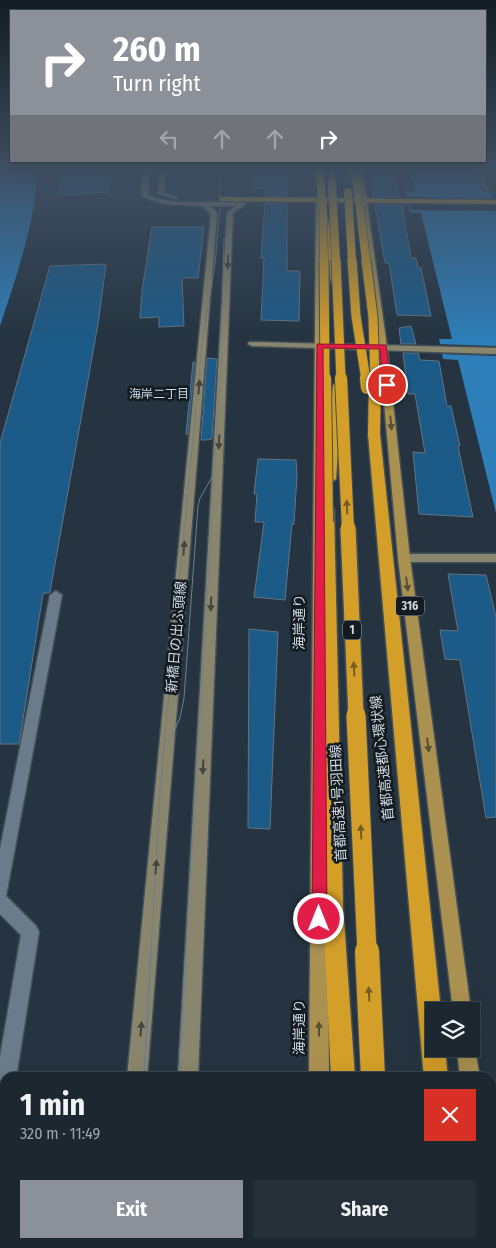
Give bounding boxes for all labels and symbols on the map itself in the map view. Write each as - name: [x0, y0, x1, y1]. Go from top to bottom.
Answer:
- one-way arrow: [223, 255, 231, 271]
- pin: [366, 364, 408, 406]
- one-way arrow: [195, 378, 203, 394]
- district label: 海岸二丁目: [129, 387, 189, 401]
- one-way arrow: [387, 415, 395, 431]
- one-way arrow: [214, 434, 222, 450]
- one-way arrow: [342, 499, 350, 515]
- one-way arrow: [181, 540, 189, 556]
- one-way arrow: [404, 576, 412, 592]
- street label: 新橋日の出ふ頭線: [163, 581, 190, 694]
- street label: 海岸通り: [291, 594, 308, 650]
- road number: 316: [396, 596, 424, 616]
- one-way arrow: [206, 597, 214, 613]
- road number: 1: [343, 620, 361, 640]
- one-way arrow: [350, 661, 358, 677]
- street label: 首都高速都心環状線: [367, 694, 398, 821]
- one-way arrow: [424, 738, 432, 754]
- street label: 首都高速1号羽田線: [327, 744, 350, 862]
- one-way arrow: [199, 759, 207, 775]
- one-way arrow: [357, 823, 365, 839]
- one-way arrow: [152, 859, 160, 875]
- position arrow: [292, 892, 344, 944]
- one-way arrow: [364, 986, 372, 1002]
- street label: 海岸通り: [291, 999, 308, 1055]
- one-way arrow: [137, 1021, 145, 1037]
- one-way arrow: [315, 1021, 323, 1037]

